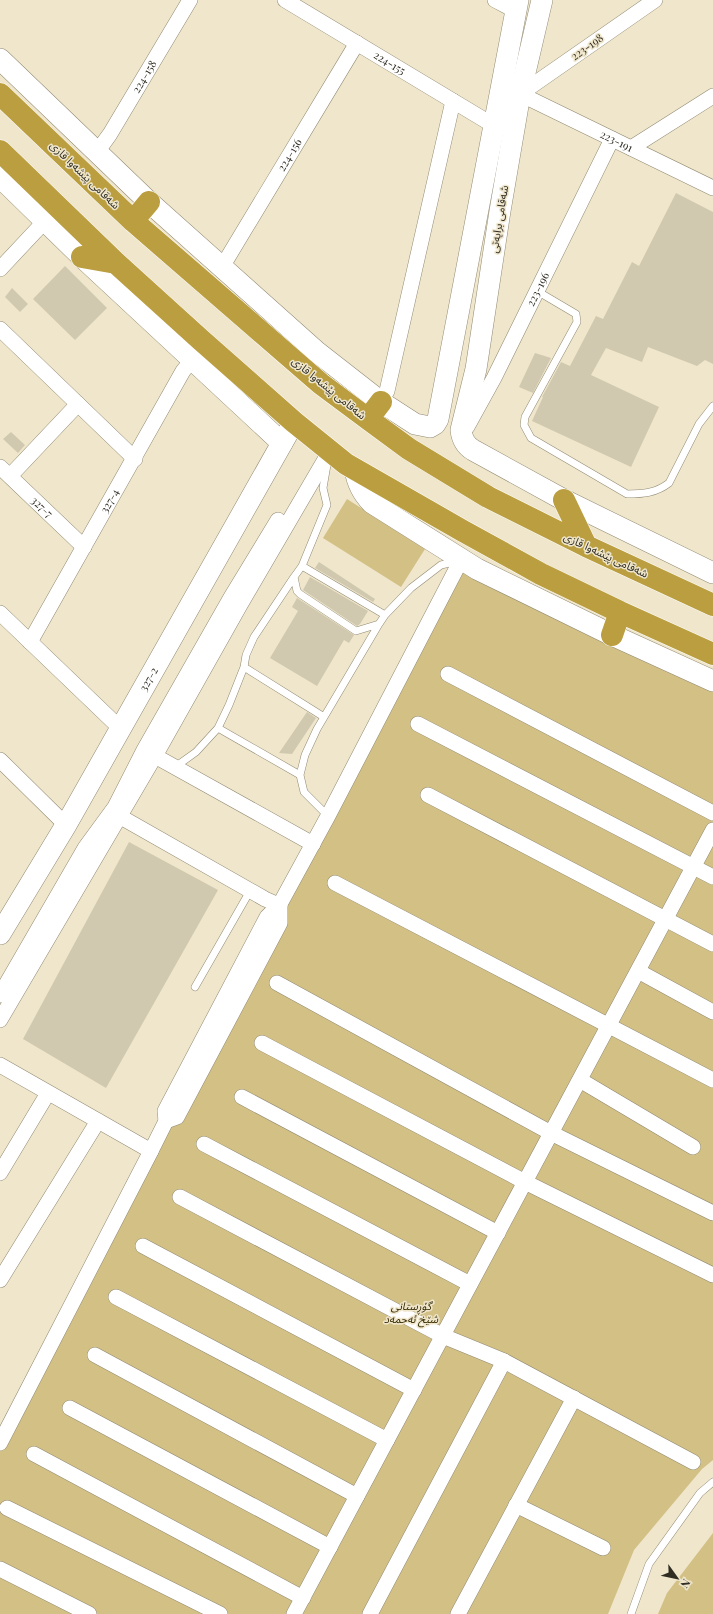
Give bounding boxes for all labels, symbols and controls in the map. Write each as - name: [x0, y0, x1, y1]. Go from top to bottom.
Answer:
- street label: 223-198: [568, 30, 606, 63]
- street label: 224-155: [371, 47, 409, 78]
- street label: 224-158: [128, 57, 160, 96]
- street label: 223-191: [598, 126, 636, 155]
- street label: 224-156: [274, 135, 305, 174]
- street label: شەقامی پێشەوا قازی: [46, 137, 124, 213]
- street label: شەقامی برایەتی: [486, 184, 511, 254]
- street label: 223-196: [523, 269, 552, 309]
- street label: شەقامی پێشەوا قازی: [288, 353, 370, 423]
- street label: 327-4: [96, 485, 122, 515]
- street label: 327-7: [28, 493, 57, 521]
- street label: شەقامی پێشەوا قازی: [561, 528, 651, 582]
- street label: 327-2: [135, 664, 161, 694]
- park label: گۆڕستانی شێخ ئەحمەد: [384, 1298, 439, 1328]
- north arrow: [657, 1558, 697, 1598]
- text: N: [677, 1576, 694, 1591]

